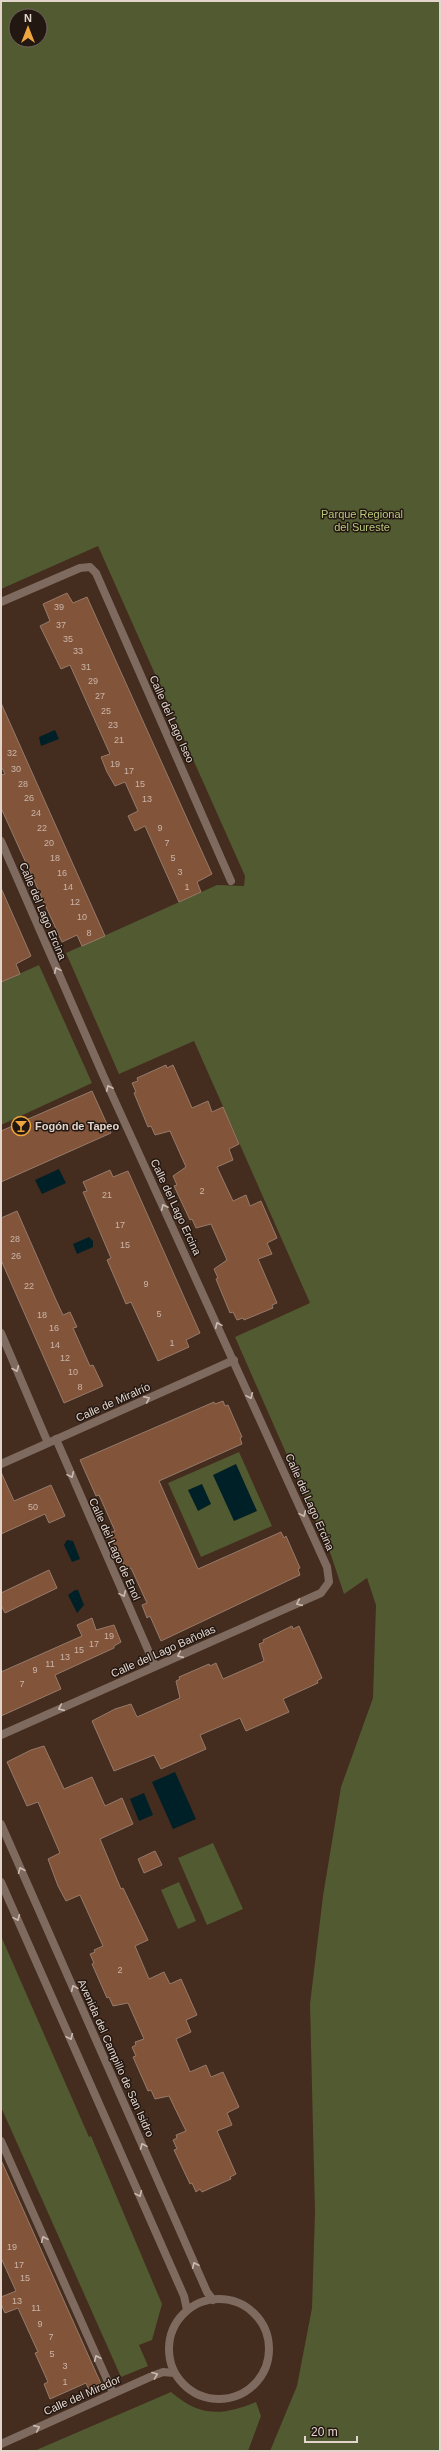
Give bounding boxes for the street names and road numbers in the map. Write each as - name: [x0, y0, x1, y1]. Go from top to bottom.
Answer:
- street label: Calle del Lago Iseo: [147, 674, 197, 764]
- street label: Calle del Lago Ercina: [17, 861, 69, 962]
- street label: Calle del Lago Ercina: [148, 1157, 204, 1258]
- street label: Calle de Miralrío: [74, 1380, 152, 1424]
- street label: Calle del Lago Ercina: [283, 1452, 337, 1553]
- street label: Calle del Lago de Enol: [87, 1496, 143, 1602]
- street label: Calle del Lago Bañolas: [109, 1622, 218, 1679]
- street label: Avenida del Campillo de San Isidro: [76, 1977, 156, 2139]
- street label: Calle del Mirador: [42, 2372, 123, 2417]

